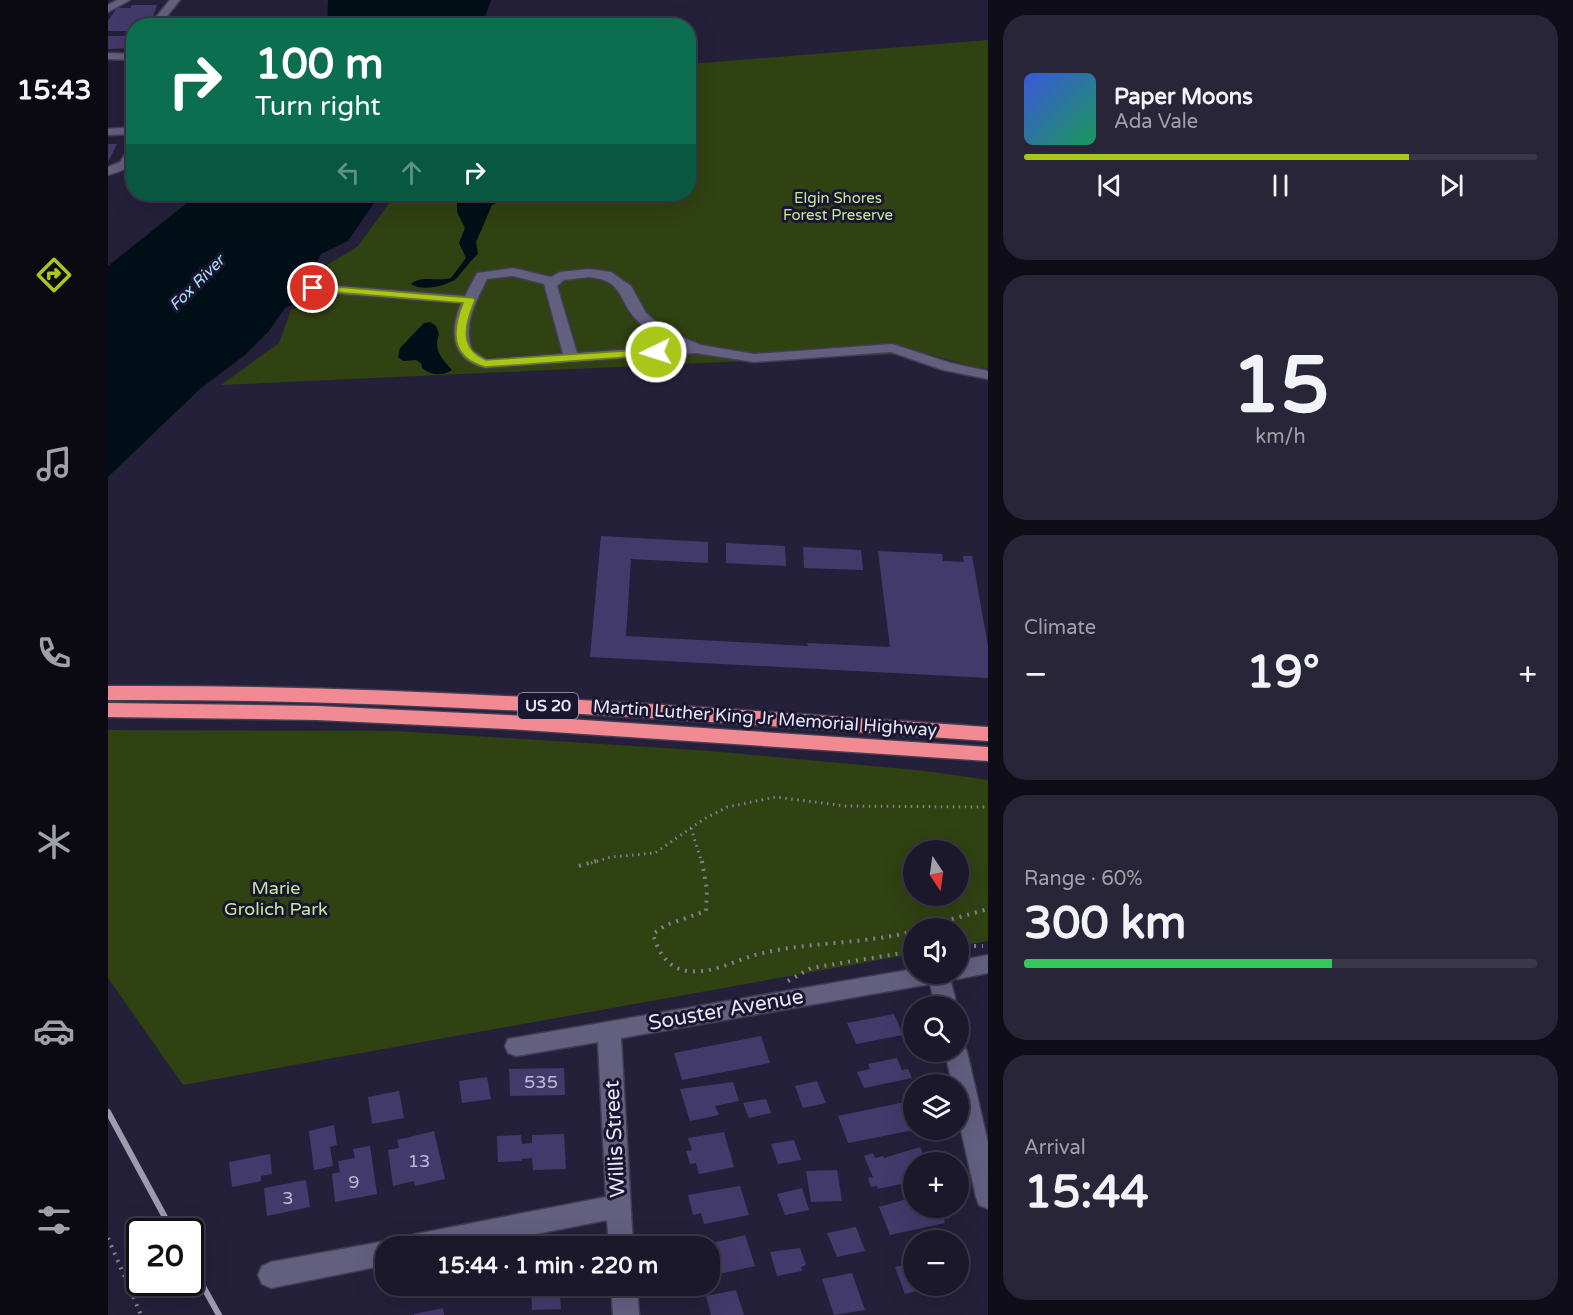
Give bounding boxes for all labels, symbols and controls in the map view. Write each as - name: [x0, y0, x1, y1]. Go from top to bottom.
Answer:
- text: 100 m: [255, 39, 384, 90]
- icon: right: [156, 42, 234, 120]
- text: 15:43: [17, 74, 91, 107]
- text: Paper Moons: [1114, 84, 1253, 110]
- text: Turn right: [255, 90, 381, 123]
- text: Ada Vale: [1114, 110, 1198, 134]
- icon: left: [332, 156, 365, 189]
- icon: ahead: [395, 156, 428, 189]
- icon: right: [458, 156, 491, 189]
- icon: previous: [1093, 169, 1126, 202]
- icon: pause: [1264, 169, 1297, 202]
- icon: next: [1435, 169, 1468, 202]
- park label: Elgin Shores Forest Preserve: [783, 189, 893, 224]
- water label: Fox River: [165, 250, 230, 315]
- icon: directions: [33, 254, 75, 296]
- pin: [287, 262, 338, 313]
- icon: arrive: [296, 271, 329, 304]
- position arrow: [624, 320, 688, 384]
- text: 15: [1232, 339, 1329, 433]
- text: km/h: [1255, 425, 1306, 449]
- icon: music: [33, 443, 75, 485]
- text: Climate: [1024, 616, 1096, 640]
- icon: phone: [33, 632, 75, 674]
- text: 19°: [1246, 646, 1320, 700]
- text: −: [1024, 655, 1048, 694]
- text: +: [1518, 655, 1537, 694]
- road number: US 20: [518, 693, 578, 719]
- street label: Martin Luther King Jr Memorial Highway: [592, 695, 938, 741]
- icon: climate: [33, 821, 75, 863]
- north arrow: [903, 840, 969, 906]
- map controls: [903, 840, 969, 1296]
- text: Range · 60%: [1024, 867, 1143, 891]
- park label: Marie Grolich Park: [224, 877, 328, 920]
- text: 300 km: [1024, 897, 1186, 951]
- button: sound: [903, 918, 969, 984]
- street label: Souster Avenue: [647, 984, 806, 1036]
- button: search: [903, 996, 969, 1062]
- icon: car: [33, 1010, 75, 1052]
- house number: 535: [524, 1071, 558, 1093]
- button: layers: [903, 1074, 969, 1140]
- street label: Willis Street: [599, 1080, 631, 1198]
- text: Arrival: [1024, 1136, 1086, 1160]
- house number: 13: [408, 1150, 430, 1172]
- button: +: [903, 1152, 969, 1218]
- text: 15:44: [1024, 1166, 1149, 1220]
- house number: 9: [348, 1171, 360, 1193]
- house number: 3: [282, 1187, 294, 1209]
- icon: filters: [33, 1199, 75, 1241]
- speed limit sign: 20: [126, 1218, 204, 1296]
- button: −: [903, 1230, 969, 1296]
- text: 15:44 · 1 min · 220 m: [437, 1253, 658, 1279]

